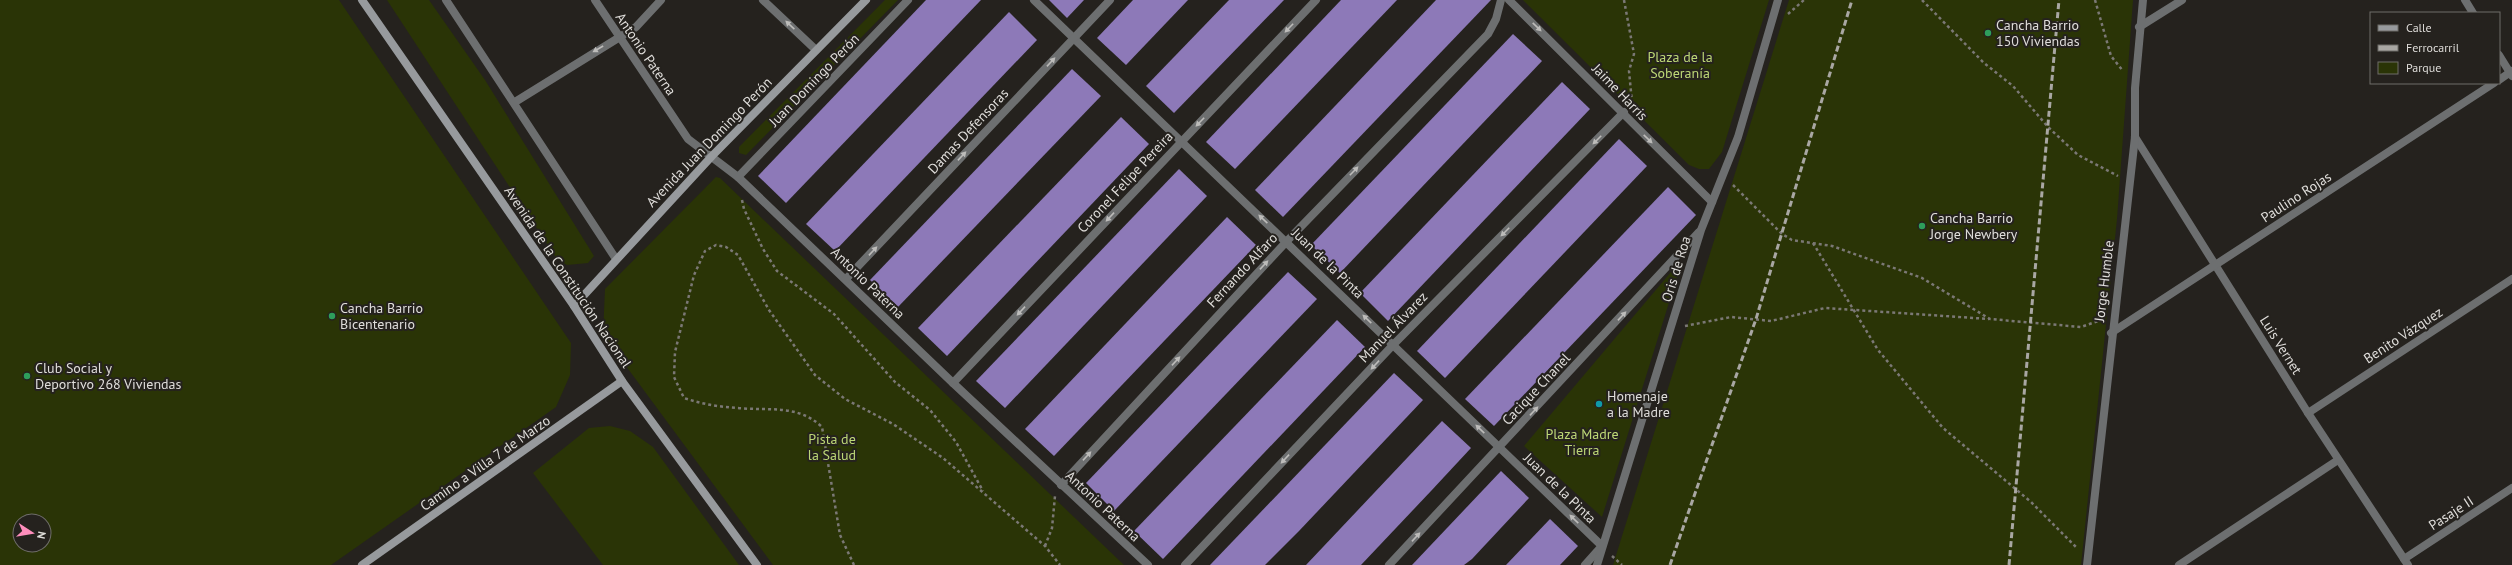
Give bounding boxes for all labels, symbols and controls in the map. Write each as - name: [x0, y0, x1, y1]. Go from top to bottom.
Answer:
- street label: Antonio Paterna: [612, 9, 680, 99]
- legend: [2370, 12, 2500, 84]
- place label: Cancha Barrio 150 Viviendas: [1996, 16, 2080, 50]
- text: Calle: [2406, 20, 2432, 35]
- one-way arrow: [785, 21, 794, 30]
- one-way arrow: [1532, 22, 1542, 32]
- one-way arrow: [1284, 23, 1294, 33]
- marker: Cancha Barrio 150 Viviendas: [1983, 28, 1993, 38]
- street label: Juan Domingo Perón: [764, 30, 863, 131]
- text: Ferrocarril: [2406, 40, 2460, 55]
- one-way arrow: [593, 45, 603, 53]
- park label: Plaza de la Soberanía: [1647, 48, 1713, 82]
- one-way arrow: [1046, 57, 1056, 67]
- street label: Jaime Harris: [1588, 59, 1652, 124]
- text: Parque: [2406, 60, 2441, 75]
- street label: Avenida Juan Domingo Perón: [642, 73, 776, 211]
- street label: Damas Defensoras: [924, 84, 1012, 178]
- one-way arrow: [1196, 118, 1205, 127]
- street label: Coronel Felipe Pereira: [1073, 127, 1177, 236]
- one-way arrow: [1643, 134, 1653, 144]
- one-way arrow: [1592, 135, 1601, 145]
- one-way arrow: [957, 151, 967, 161]
- one-way arrow: [1349, 166, 1359, 176]
- street label: Paulino Rojas: [2257, 168, 2335, 226]
- street label: Avenida de la Constitución Nacional: [500, 183, 636, 371]
- place label: Cancha Barrio Jorge Newbery: [1929, 209, 2018, 243]
- one-way arrow: [1105, 212, 1115, 222]
- one-way arrow: [1258, 214, 1268, 224]
- marker: Cancha Barrio Jorge Newbery: [1917, 221, 1927, 231]
- street label: Juan de la Pinta: [1287, 223, 1368, 302]
- one-way arrow: [1500, 227, 1510, 237]
- street label: Fernando Alfaro: [1203, 229, 1281, 311]
- street label: Oris de Roa: [1657, 234, 1695, 304]
- street label: Jorge Humble: [2090, 239, 2118, 324]
- street label: Antonio Paterna: [827, 243, 909, 323]
- one-way arrow: [868, 246, 878, 256]
- one-way arrow: [1259, 260, 1269, 270]
- street label: Manuel Álvarez: [1355, 288, 1431, 366]
- place label: Cancha Barrio Bicentenario: [340, 299, 423, 333]
- street label: Benito Vázquez: [2360, 303, 2446, 367]
- one-way arrow: [1016, 306, 1026, 316]
- marker: Cancha Barrio Bicentenario: [327, 311, 337, 321]
- one-way arrow: [1617, 311, 1627, 321]
- street label: Luis Vernet: [2256, 312, 2306, 378]
- one-way arrow: [1362, 314, 1372, 324]
- street label: Cacique Chanel: [1498, 349, 1574, 429]
- one-way arrow: [1171, 356, 1180, 365]
- place label: Club Social y Deportivo 268 Viviendas: [35, 359, 182, 393]
- one-way arrow: [1370, 359, 1379, 370]
- marker: Club Social y Deportivo 268 Viviendas: [22, 371, 32, 381]
- place label: Homenaje a la Madre: [1607, 387, 1670, 421]
- marker: Homenaje a la Madre: [1594, 399, 1604, 409]
- one-way arrow: [1529, 406, 1539, 416]
- street label: Camino a Villa 7 de Marzo: [416, 411, 554, 515]
- one-way arrow: [1475, 424, 1485, 434]
- park label: Plaza Madre Tierra: [1545, 425, 1619, 459]
- park label: Pista de la Salud: [808, 430, 856, 464]
- street label: Juan de la Pinta: [1519, 448, 1600, 527]
- one-way arrow: [1083, 451, 1092, 461]
- one-way arrow: [1281, 454, 1290, 464]
- street label: Antonio Paterna: [1062, 467, 1144, 545]
- street label: Pasaje II: [2425, 492, 2477, 534]
- north arrow: [12, 513, 52, 553]
- one-way arrow: [1569, 514, 1579, 524]
- text: N: [34, 530, 49, 540]
- one-way arrow: [1411, 532, 1421, 542]

